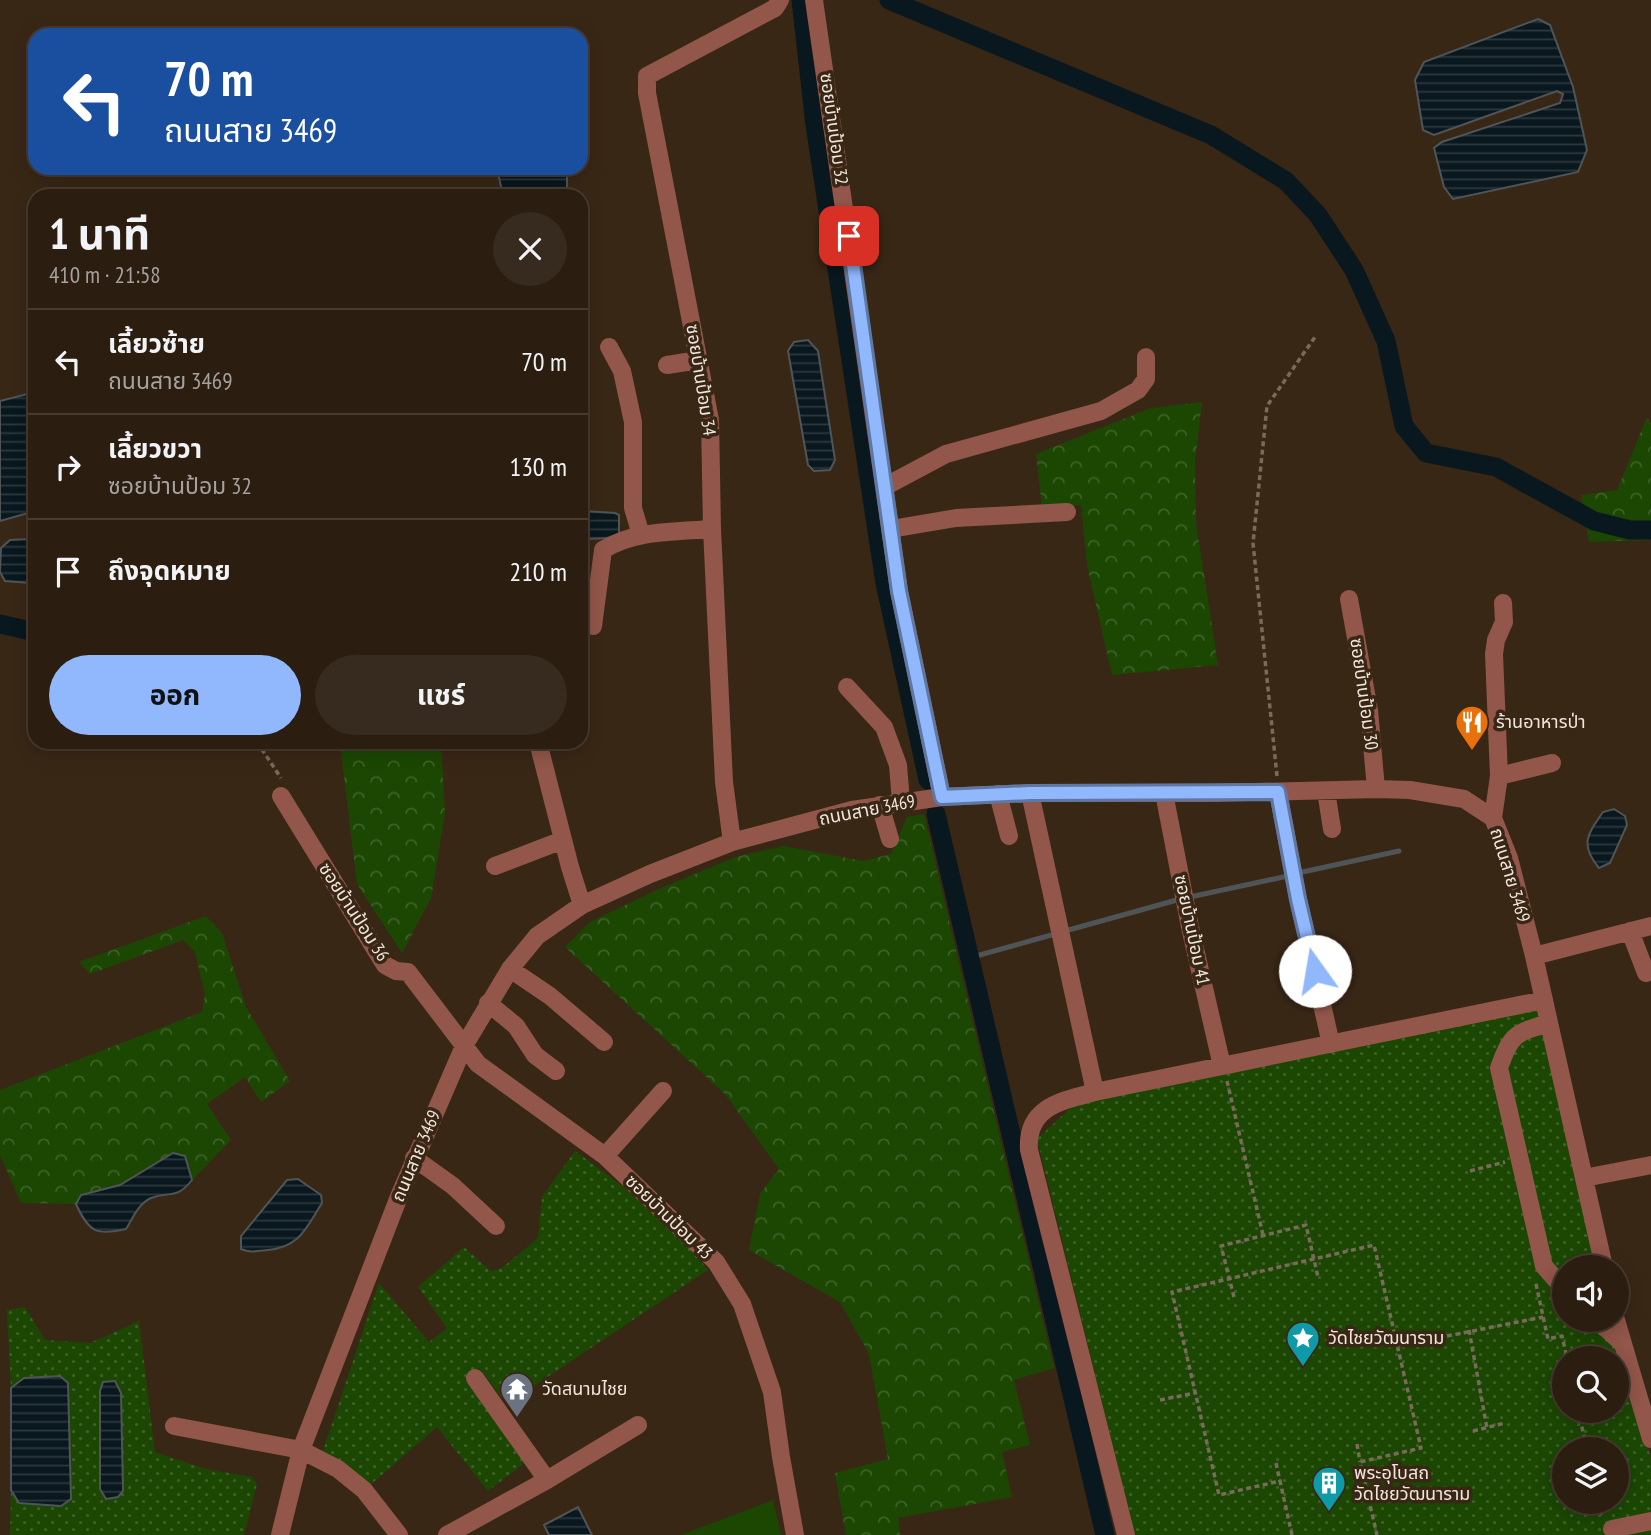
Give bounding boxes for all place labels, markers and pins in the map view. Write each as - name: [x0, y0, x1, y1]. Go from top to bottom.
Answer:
- pin: [819, 206, 879, 266]
- restaurant icon: ร้านอาหารป่า: [1453, 703, 1491, 752]
- place label: ร้านอาหารป่า: [1496, 710, 1586, 733]
- place icon: วัดไชยวัฒนาราม: [1284, 1319, 1322, 1368]
- place label: วัดไชยวัฒนาราม: [1328, 1326, 1444, 1349]
- temple icon: วัดสนามไชย: [498, 1370, 536, 1419]
- place label: วัดสนามไชย: [542, 1377, 627, 1400]
- place label: พระอุโบสถ วัดไชยวัฒนาราม: [1354, 1461, 1470, 1505]
- building icon: พระอุโบสถ วัดไชยวัฒนาราม: [1310, 1464, 1348, 1513]

